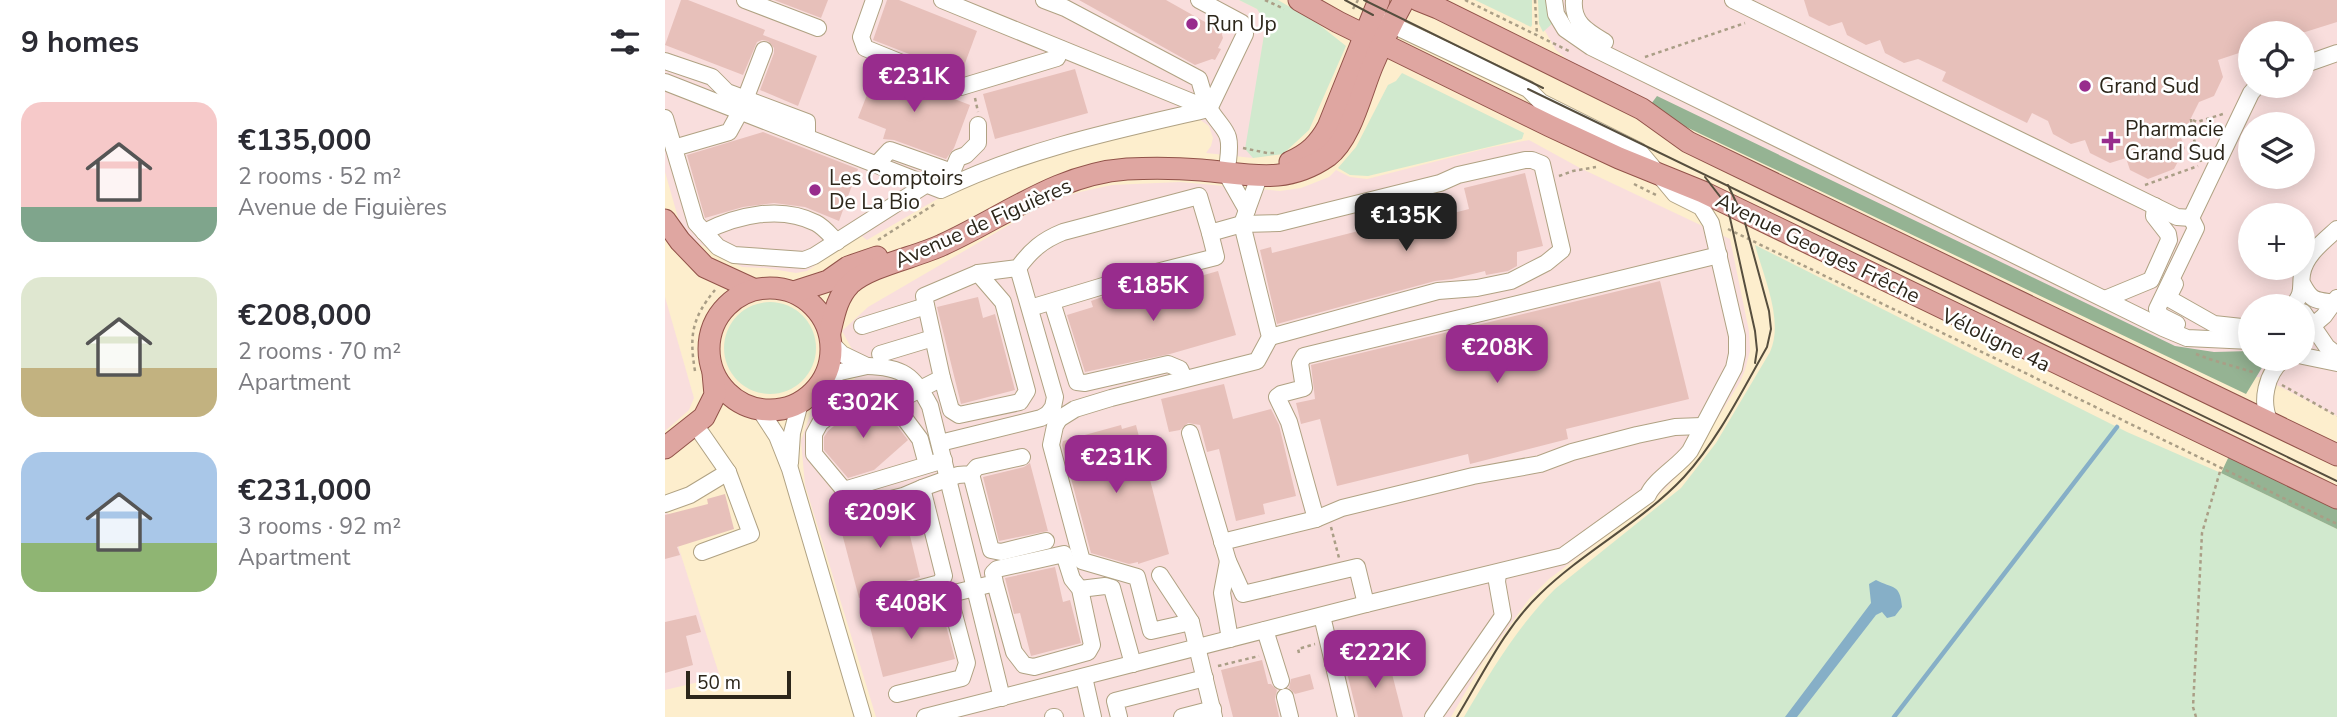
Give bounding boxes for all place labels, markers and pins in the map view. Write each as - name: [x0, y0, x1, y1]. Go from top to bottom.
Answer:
- place label: Run Up: [1206, 10, 1277, 38]
- marker: Run Up: [1184, 16, 1200, 32]
- pin: €231K: [865, 54, 963, 114]
- place label: Grand Sud: [2099, 72, 2199, 100]
- marker: Grand Sud: [2077, 78, 2093, 94]
- place label: Pharmacie Grand Sud: [2125, 115, 2225, 167]
- marker: Pharmacie Grand Sud: [2103, 133, 2119, 149]
- place label: Les Comptoirs De La Bio: [829, 164, 963, 216]
- marker: Les Comptoirs De La Bio: [807, 182, 823, 198]
- pin: €135K: [1357, 194, 1455, 253]
- pin: €185K: [1104, 264, 1202, 323]
- pin: €208K: [1448, 326, 1546, 385]
- pin: €302K: [814, 380, 912, 440]
- pin: €231K: [1067, 435, 1165, 495]
- pin: €209K: [831, 490, 929, 550]
- pin: €408K: [862, 582, 960, 641]
- pin: €222K: [1326, 630, 1424, 690]

